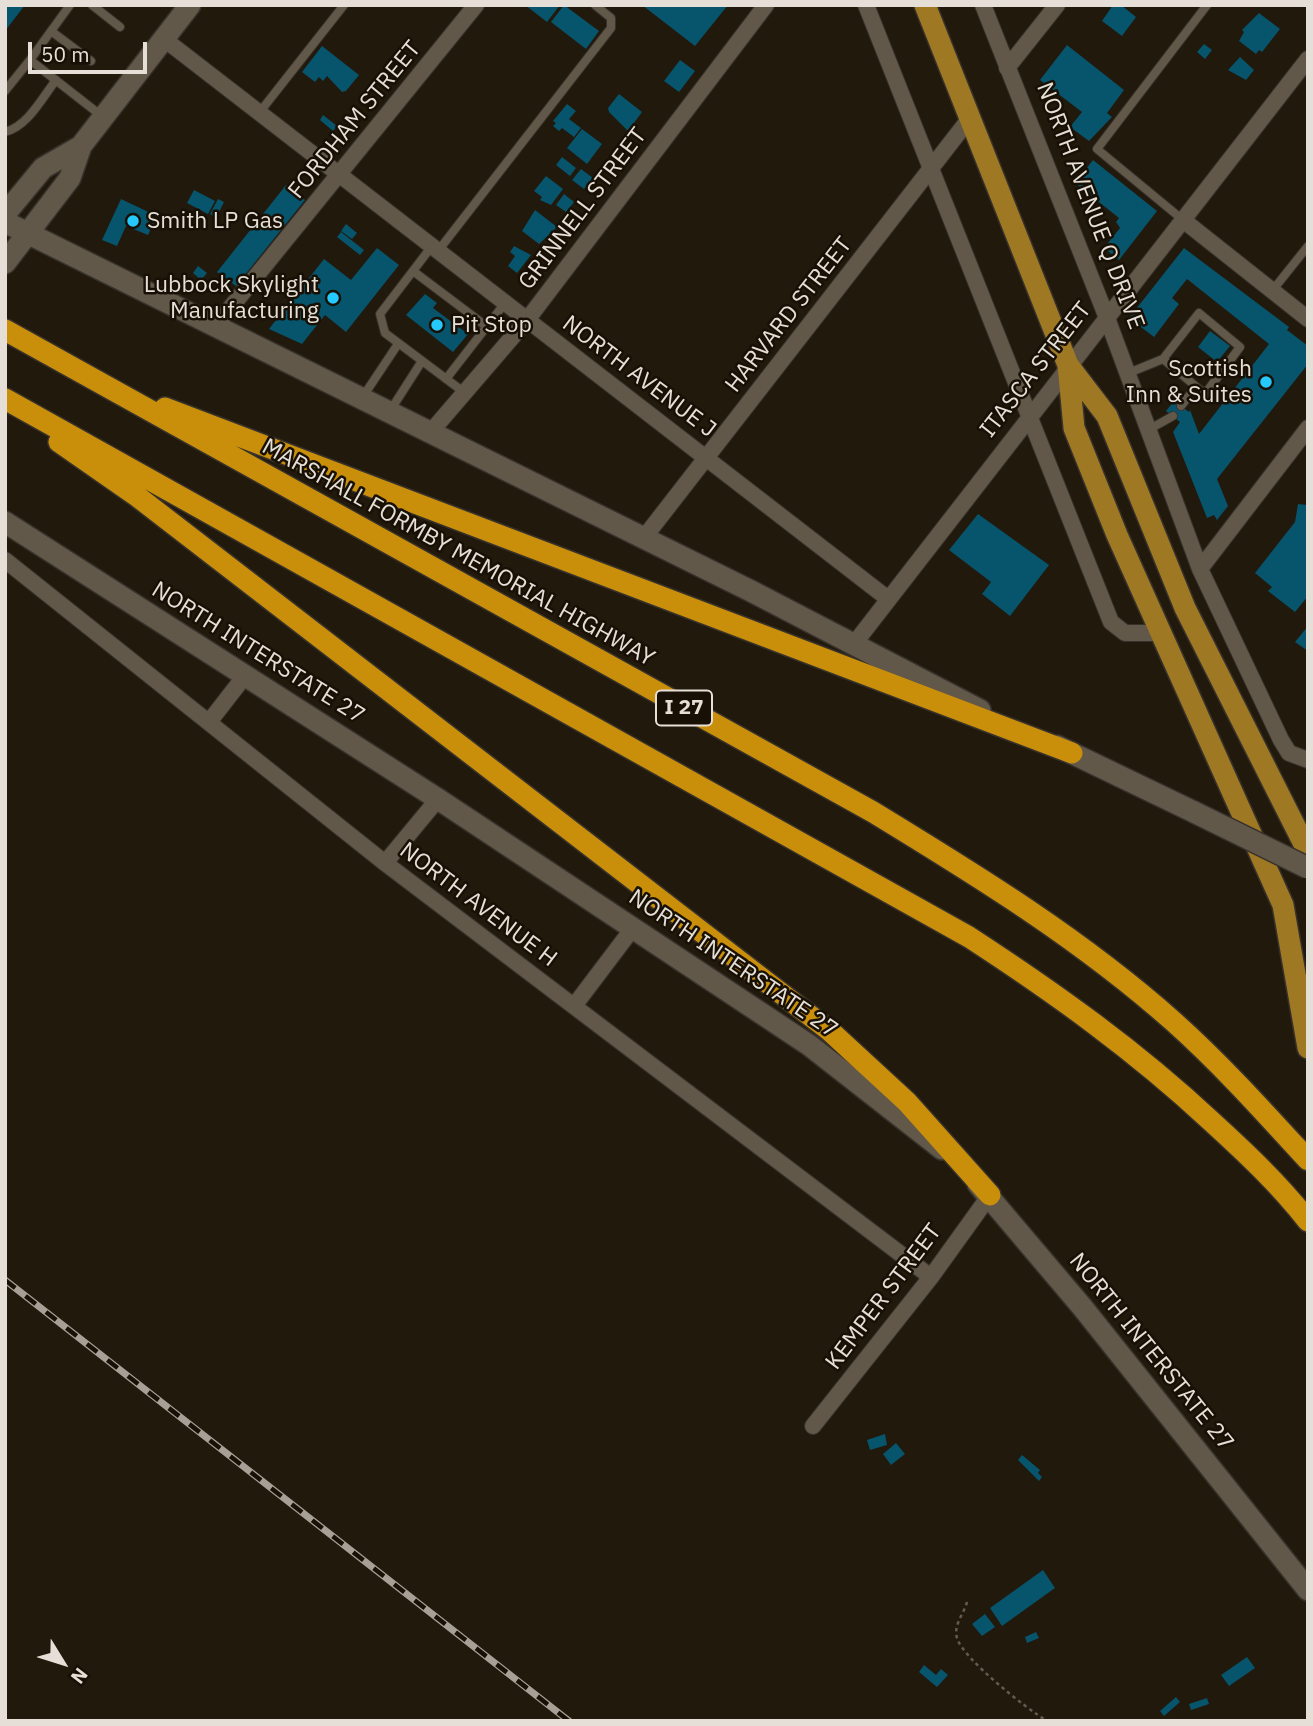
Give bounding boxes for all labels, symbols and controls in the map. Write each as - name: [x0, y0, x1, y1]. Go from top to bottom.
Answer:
- scale bar: [32, 28, 150, 72]
- street label: FORDHAM STREET: [283, 36, 427, 204]
- text: 50 m: [41, 40, 90, 68]
- street label: NORTH AVENUE Q DRIVE: [1030, 79, 1150, 333]
- street label: GRINNELL STREET: [513, 123, 653, 295]
- place label: Smith LP Gas: [147, 207, 283, 235]
- marker: Smith LP Gas: [125, 213, 141, 229]
- street label: HARVARD STREET: [720, 232, 858, 398]
- place label: Lubbock Skylight Manufacturing: [144, 271, 319, 325]
- marker: Lubbock Skylight Manufacturing: [325, 290, 341, 306]
- street label: ITASCA STREET: [975, 297, 1097, 443]
- street label: NORTH AVENUE J: [557, 310, 721, 444]
- place label: Pit Stop: [451, 311, 532, 339]
- marker: Pit Stop: [429, 317, 445, 333]
- place label: Scottish Inn & Suites: [1126, 355, 1252, 409]
- marker: Scottish Inn & Suites: [1258, 374, 1274, 390]
- street label: MARSHALL FORMBY MEMORIAL HIGHWAY: [257, 433, 659, 673]
- street label: NORTH INTERSTATE 27: [146, 576, 370, 730]
- road number: I 27: [656, 690, 712, 726]
- street label: NORTH AVENUE H: [394, 837, 562, 973]
- street label: NORTH INTERSTATE 27: [623, 884, 843, 1044]
- street label: KEMPER STREET: [820, 1219, 948, 1375]
- street label: NORTH INTERSTATE 27: [1063, 1248, 1239, 1456]
- north arrow: [28, 1628, 98, 1698]
- text: N: [66, 1663, 93, 1689]

